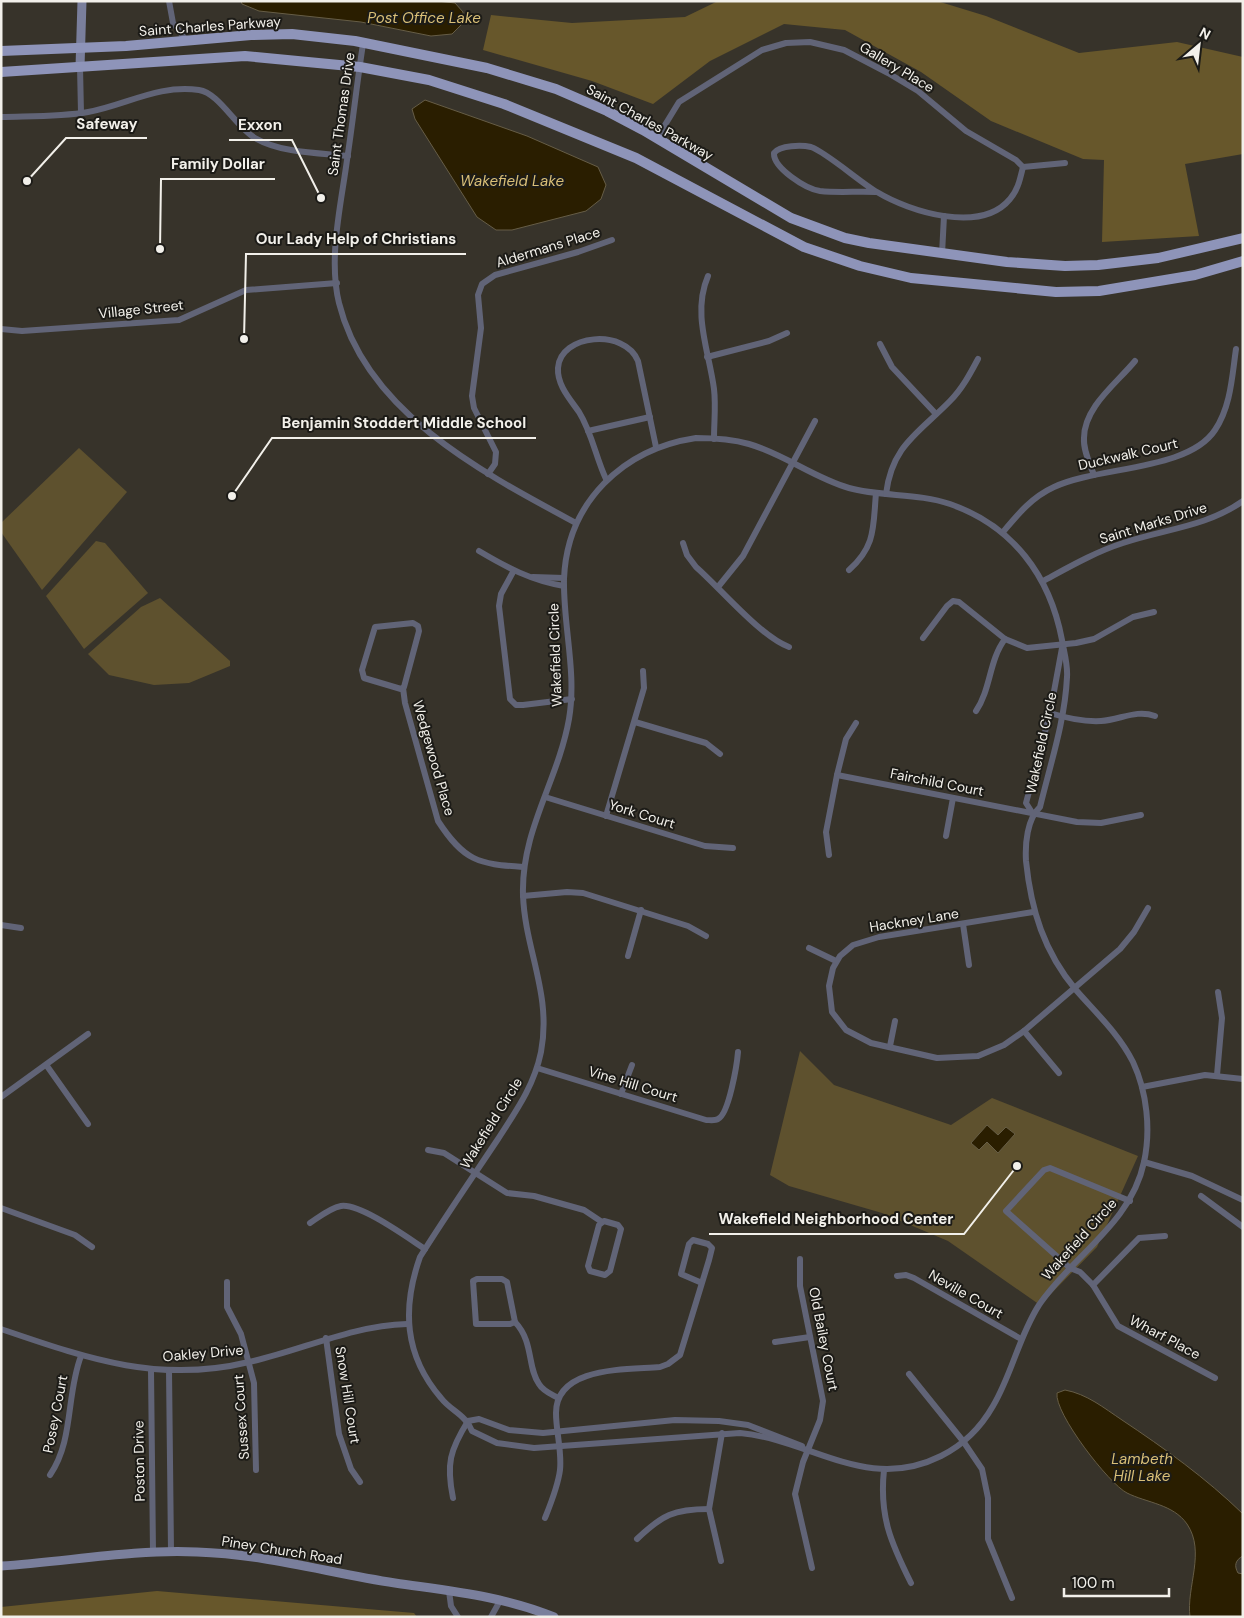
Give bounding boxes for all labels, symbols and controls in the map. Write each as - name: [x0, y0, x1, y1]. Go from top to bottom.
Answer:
- water label: Post Office Lake: [367, 8, 481, 28]
- street label: Saint Charles Parkway: [138, 12, 282, 40]
- north arrow: [1174, 20, 1224, 70]
- text: N: [1196, 23, 1214, 44]
- street label: Gallery Place: [856, 38, 938, 96]
- street label: Saint Thomas Drive: [323, 51, 359, 177]
- street label: Saint Charles Parkway: [583, 80, 717, 164]
- callout: Safeway: [66, 108, 147, 138]
- callout: Exxon: [229, 110, 292, 140]
- text: Safeway: [76, 114, 138, 134]
- text: Exxon: [238, 115, 282, 135]
- callout: Family Dollar: [161, 149, 275, 179]
- text: Family Dollar: [171, 154, 265, 174]
- water label: Wakefield Lake: [460, 171, 565, 191]
- street label: Aldermans Place: [494, 223, 602, 271]
- callout: Our Lady Help of Christians: [246, 224, 466, 254]
- text: Our Lady Help of Christians: [256, 229, 456, 249]
- street label: Village Street: [98, 296, 184, 322]
- callout: Benjamin Stoddert Middle School: [272, 408, 536, 438]
- text: Benjamin Stoddert Middle School: [282, 413, 526, 433]
- street label: Duckwalk Court: [1076, 434, 1180, 474]
- street label: Saint Marks Drive: [1097, 498, 1209, 548]
- street label: Wakefield Circle: [544, 603, 566, 707]
- street label: Wakefield Circle: [1021, 690, 1061, 796]
- street label: Wedgewood Place: [409, 698, 459, 818]
- street label: Fairchild Court: [889, 764, 985, 800]
- street label: York Court: [607, 795, 677, 833]
- street label: Hackney Lane: [868, 904, 960, 936]
- street label: Vine Hill Court: [586, 1062, 680, 1106]
- street label: Wakefield Circle: [456, 1074, 526, 1172]
- street label: Wakefield Circle: [1038, 1194, 1120, 1284]
- callout: Wakefield Neighborhood Center: [709, 1204, 964, 1234]
- text: Wakefield Neighborhood Center: [719, 1209, 953, 1229]
- street label: Neville Court: [926, 1265, 1006, 1323]
- street label: Old Bailey Court: [805, 1286, 843, 1392]
- street label: Wharf Place: [1126, 1311, 1204, 1363]
- street label: Oakley Drive: [162, 1341, 244, 1365]
- street label: Snow Hill Court: [331, 1345, 365, 1445]
- street label: Posey Court: [39, 1373, 71, 1455]
- street label: Sussex Court: [229, 1374, 253, 1460]
- street label: Poston Drive: [129, 1420, 149, 1502]
- water label: Lambeth Hill Lake: [1111, 1449, 1173, 1486]
- street label: Piney Church Road: [220, 1532, 344, 1568]
- scale bar: [1064, 1566, 1169, 1598]
- text: 100 m: [1072, 1573, 1115, 1593]

